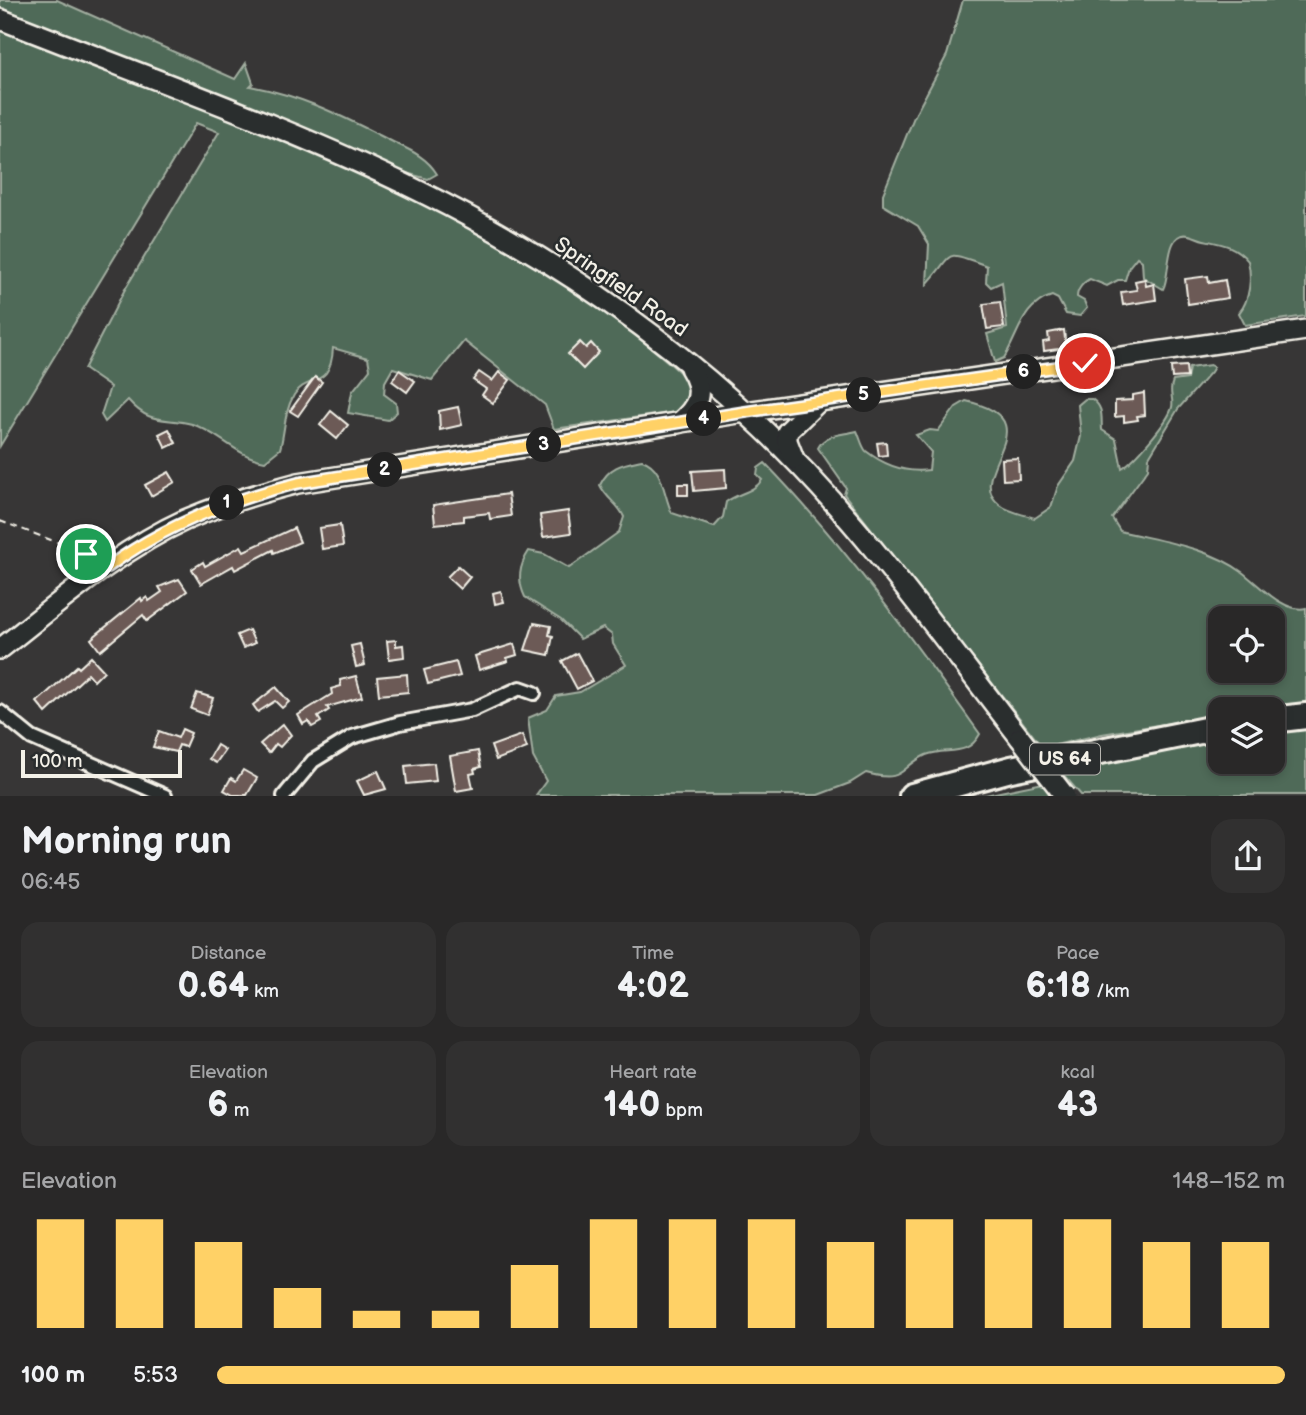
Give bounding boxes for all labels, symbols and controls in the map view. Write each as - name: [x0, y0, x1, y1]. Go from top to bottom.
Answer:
- street label: Springfield Road: [550, 232, 692, 342]
- pin: [1055, 333, 1115, 393]
- icon: check: [1066, 344, 1104, 382]
- pin: 6: [1006, 354, 1042, 390]
- text: 6: [1018, 360, 1029, 383]
- pin: 5: [846, 378, 882, 412]
- text: 5: [858, 383, 869, 406]
- pin: 4: [686, 402, 722, 436]
- text: 4: [698, 407, 709, 430]
- pin: 3: [526, 428, 562, 462]
- text: 3: [538, 433, 549, 456]
- pin: 2: [368, 452, 402, 488]
- text: 2: [379, 458, 390, 481]
- pin: 1: [210, 486, 244, 520]
- text: 1: [223, 491, 231, 514]
- pin: [56, 524, 116, 584]
- icon: arrive: [67, 535, 105, 573]
- map controls: [1208, 606, 1285, 774]
- button: locate: [1208, 606, 1285, 683]
- button: layers: [1208, 697, 1285, 774]
- road number: US 64: [1030, 744, 1100, 774]
- scale bar: [21, 746, 182, 778]
- text: 100 m: [32, 750, 83, 773]
- text: Morning run: [21, 819, 232, 864]
- button: share: [1211, 819, 1285, 893]
- text: 06:45: [21, 868, 80, 896]
- text: Distance: [190, 942, 266, 965]
- text: Time: [632, 942, 674, 965]
- text: Pace: [1056, 942, 1099, 965]
- text: 0.64: [178, 965, 249, 1008]
- text: 4:02: [617, 965, 689, 1008]
- text: 6:18: [1026, 965, 1091, 1008]
- text: km: [249, 980, 279, 1003]
- text: /km: [1091, 980, 1130, 1003]
- text: Elevation: [189, 1061, 268, 1084]
- text: Heart rate: [609, 1061, 697, 1084]
- text: kcal: [1061, 1061, 1095, 1084]
- text: 6: [207, 1084, 229, 1127]
- text: 140: [603, 1084, 660, 1127]
- text: 43: [1057, 1084, 1098, 1127]
- text: m: [229, 1099, 249, 1122]
- text: bpm: [660, 1099, 703, 1122]
- text: Elevation: [21, 1167, 117, 1195]
- text: 148–152 m: [1173, 1167, 1285, 1195]
- text: 100 m: [21, 1361, 85, 1389]
- text: 5:53: [133, 1361, 178, 1389]

